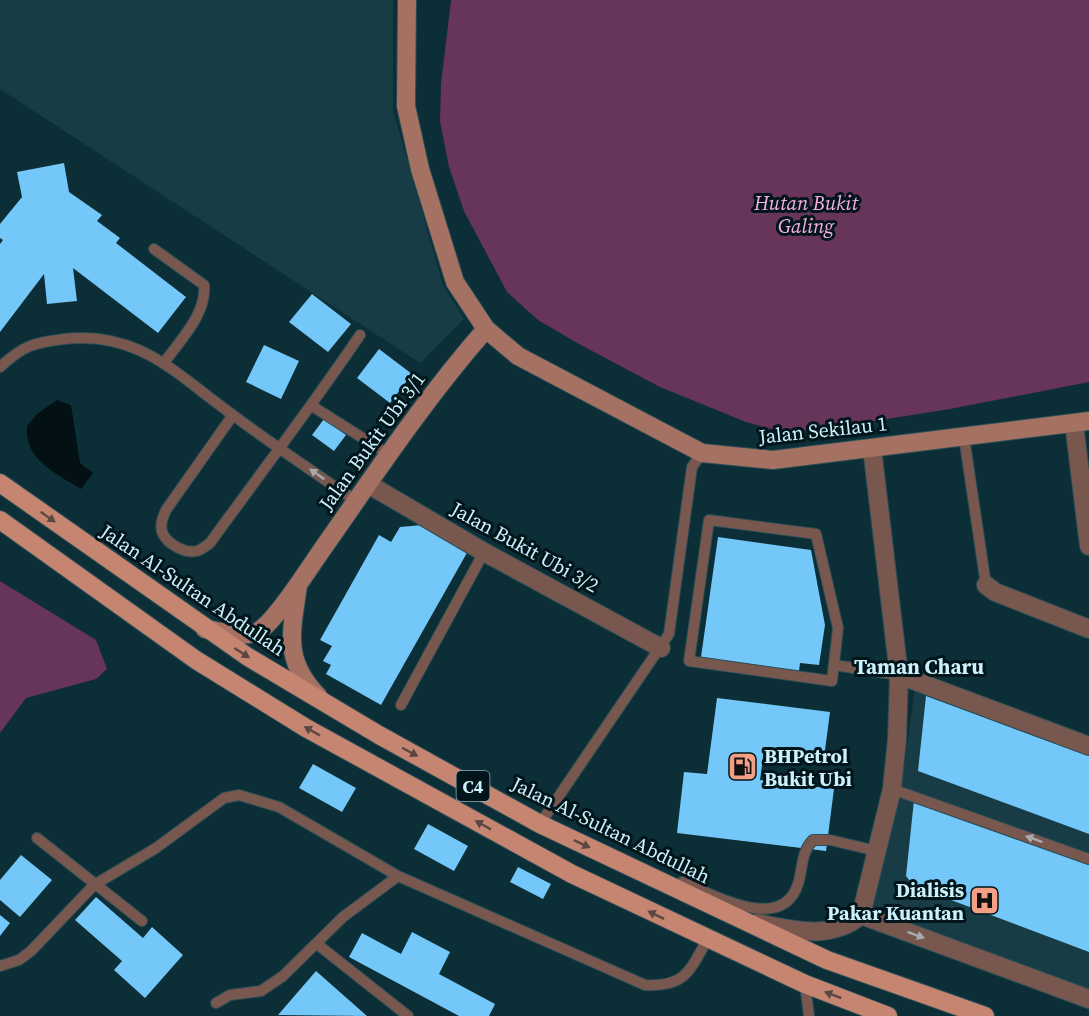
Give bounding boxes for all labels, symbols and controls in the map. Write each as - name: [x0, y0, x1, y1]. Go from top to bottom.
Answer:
- park label: Hutan Bukit Galing: [753, 189, 859, 240]
- street label: Jalan Bukit Ubi 3/1: [312, 366, 432, 517]
- street label: Jalan Sekilau 1: [756, 409, 889, 451]
- one-way arrow: [310, 468, 326, 480]
- street label: Jalan Bukit Ubi 3/2: [445, 494, 604, 599]
- one-way arrow: [39, 511, 55, 523]
- street label: Jalan Al-Sultan Abdullah: [94, 517, 291, 663]
- one-way arrow: [234, 647, 250, 658]
- district label: Taman Charu: [854, 652, 984, 681]
- one-way arrow: [303, 726, 320, 736]
- place label: BHPetrol Bukit Ubi: [764, 742, 852, 793]
- one-way arrow: [402, 747, 419, 757]
- fuel station icon: BHPetrol Bukit Ubi: [727, 751, 759, 783]
- street label: Jalan Al-Sultan Abdullah: [506, 769, 715, 890]
- road number: C4: [456, 771, 490, 801]
- one-way arrow: [474, 820, 491, 830]
- one-way arrow: [1025, 834, 1043, 844]
- one-way arrow: [573, 839, 590, 848]
- place label: Dialisis Pakar Kuantan: [827, 876, 964, 927]
- hospital icon: Dialisis Pakar Kuantan: [969, 885, 1001, 917]
- one-way arrow: [647, 910, 664, 919]
- one-way arrow: [907, 931, 925, 941]
- one-way arrow: [824, 990, 842, 1000]

